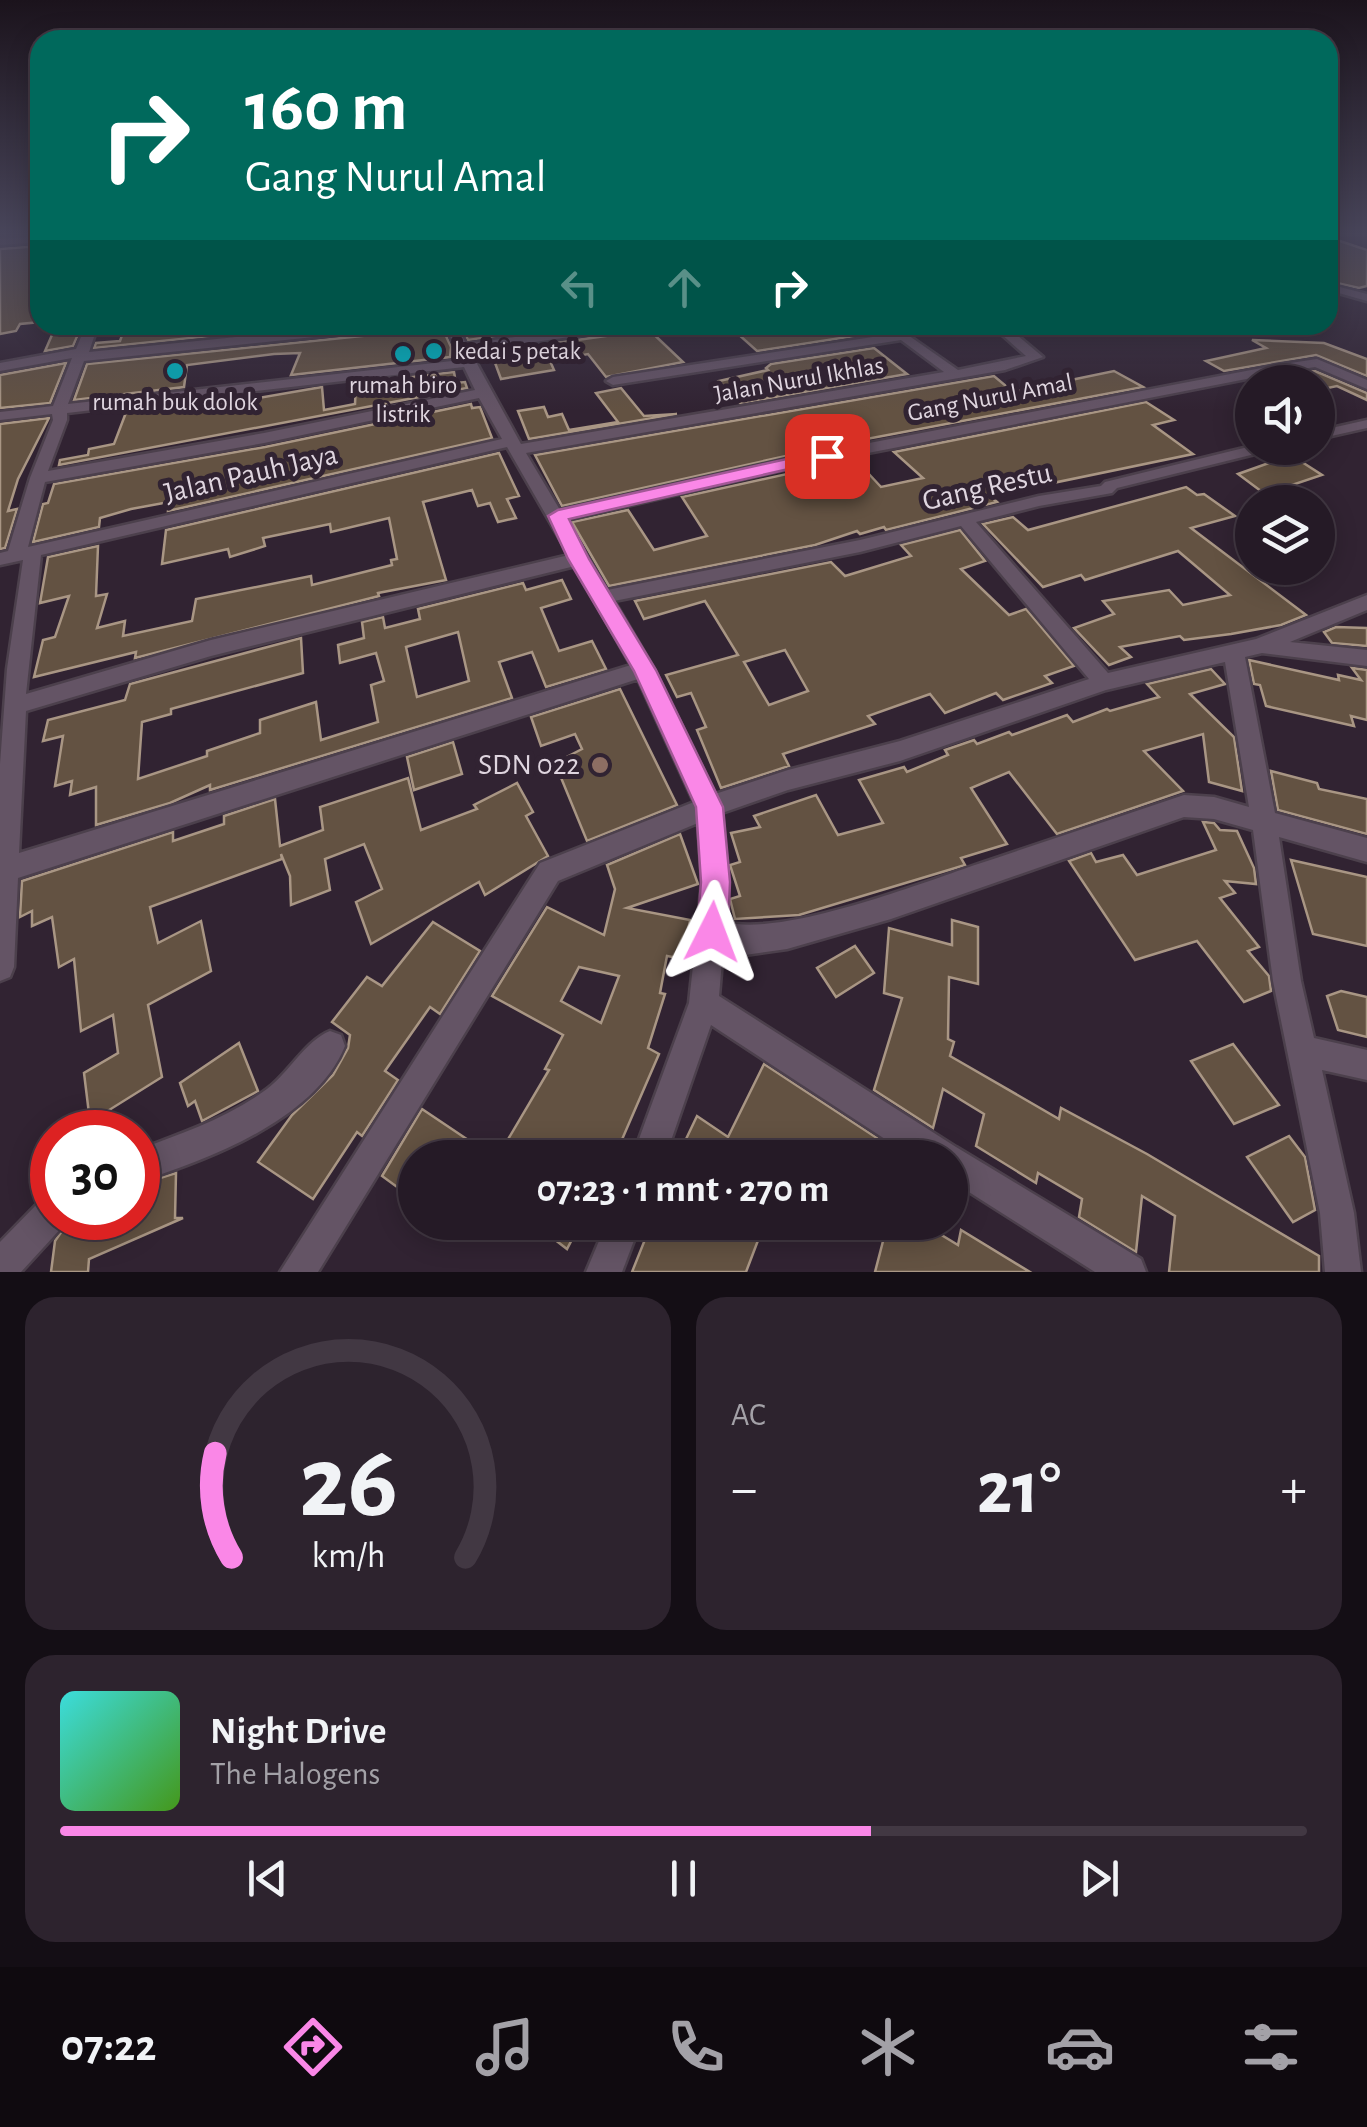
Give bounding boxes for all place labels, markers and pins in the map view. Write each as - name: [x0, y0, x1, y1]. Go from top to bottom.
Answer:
- place label: kedai 5 petak: [454, 339, 582, 364]
- marker: kedai 5 petak: [423, 340, 445, 362]
- marker: rumah biro listrik: [392, 343, 414, 365]
- marker: rumah buk dolok: [164, 360, 186, 382]
- place label: rumah biro listrik: [349, 373, 457, 427]
- place label: rumah buk dolok: [92, 390, 258, 415]
- pin: [785, 414, 870, 499]
- place label: SDN 022: [478, 750, 580, 780]
- marker: SDN 022: [589, 754, 611, 776]

